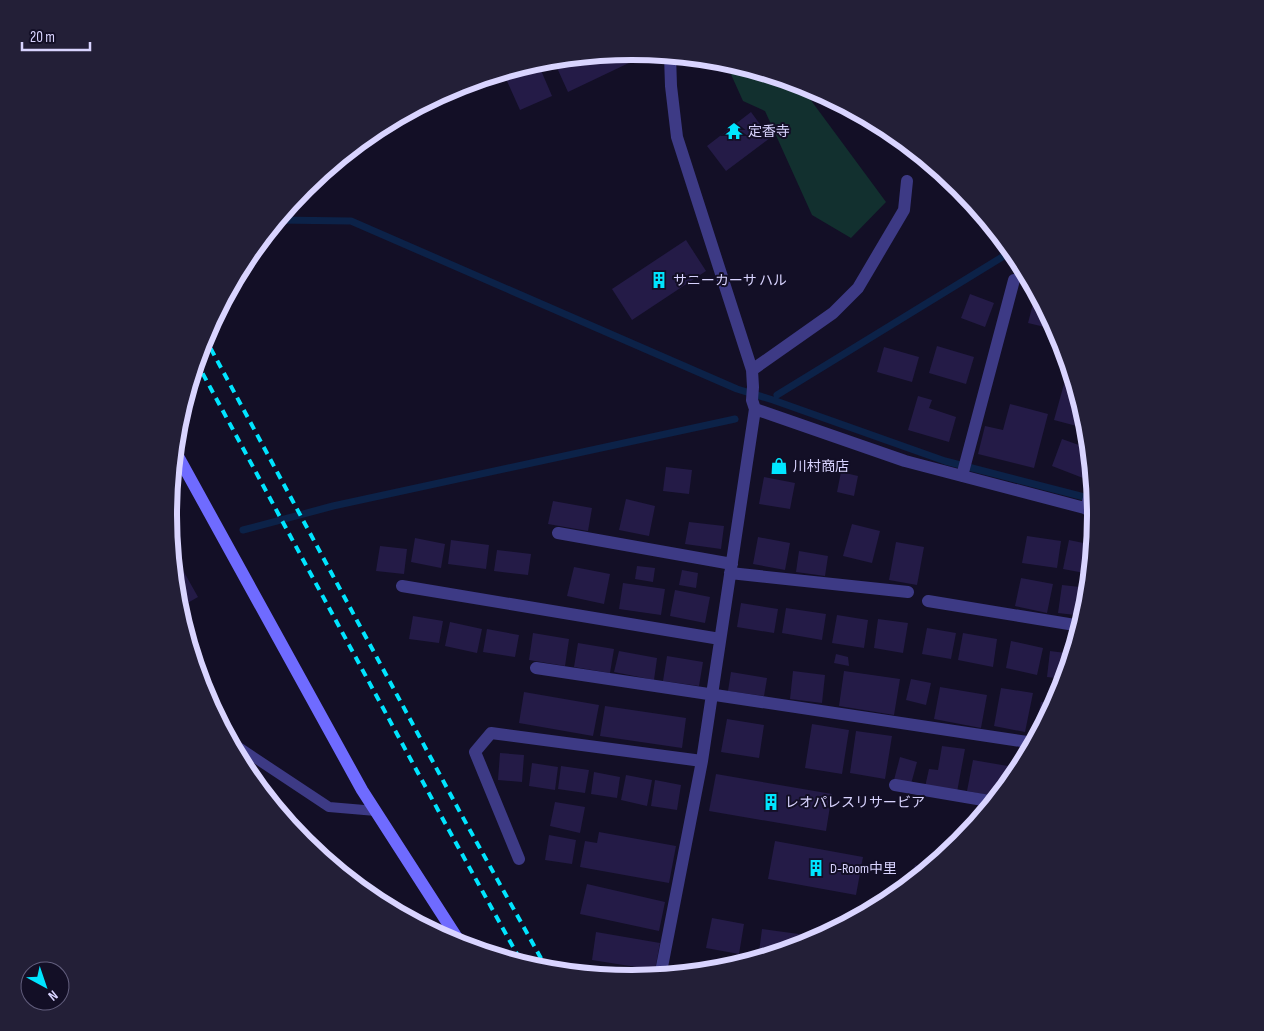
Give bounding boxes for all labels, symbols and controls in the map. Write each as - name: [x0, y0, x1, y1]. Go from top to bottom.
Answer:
- scale bar: [22, 20, 90, 52]
- text: 20 m: [30, 28, 55, 47]
- temple icon: 定香寺: [724, 121, 744, 141]
- place label: 定香寺: [748, 123, 790, 140]
- building icon: サニーカーサ ハル: [649, 270, 669, 290]
- place label: サニーカーサ ハル: [673, 272, 787, 289]
- shop icon: 川村商店: [769, 456, 789, 476]
- place label: 川村商店: [793, 458, 849, 475]
- building icon: レオパレスリサービア: [761, 792, 781, 812]
- place label: レオパレスリサービア: [785, 794, 925, 811]
- building icon: D-Room中里: [806, 858, 826, 878]
- place label: D-Room中里: [830, 860, 897, 877]
- north arrow: [20, 961, 70, 1011]
- text: N: [45, 987, 61, 1004]

